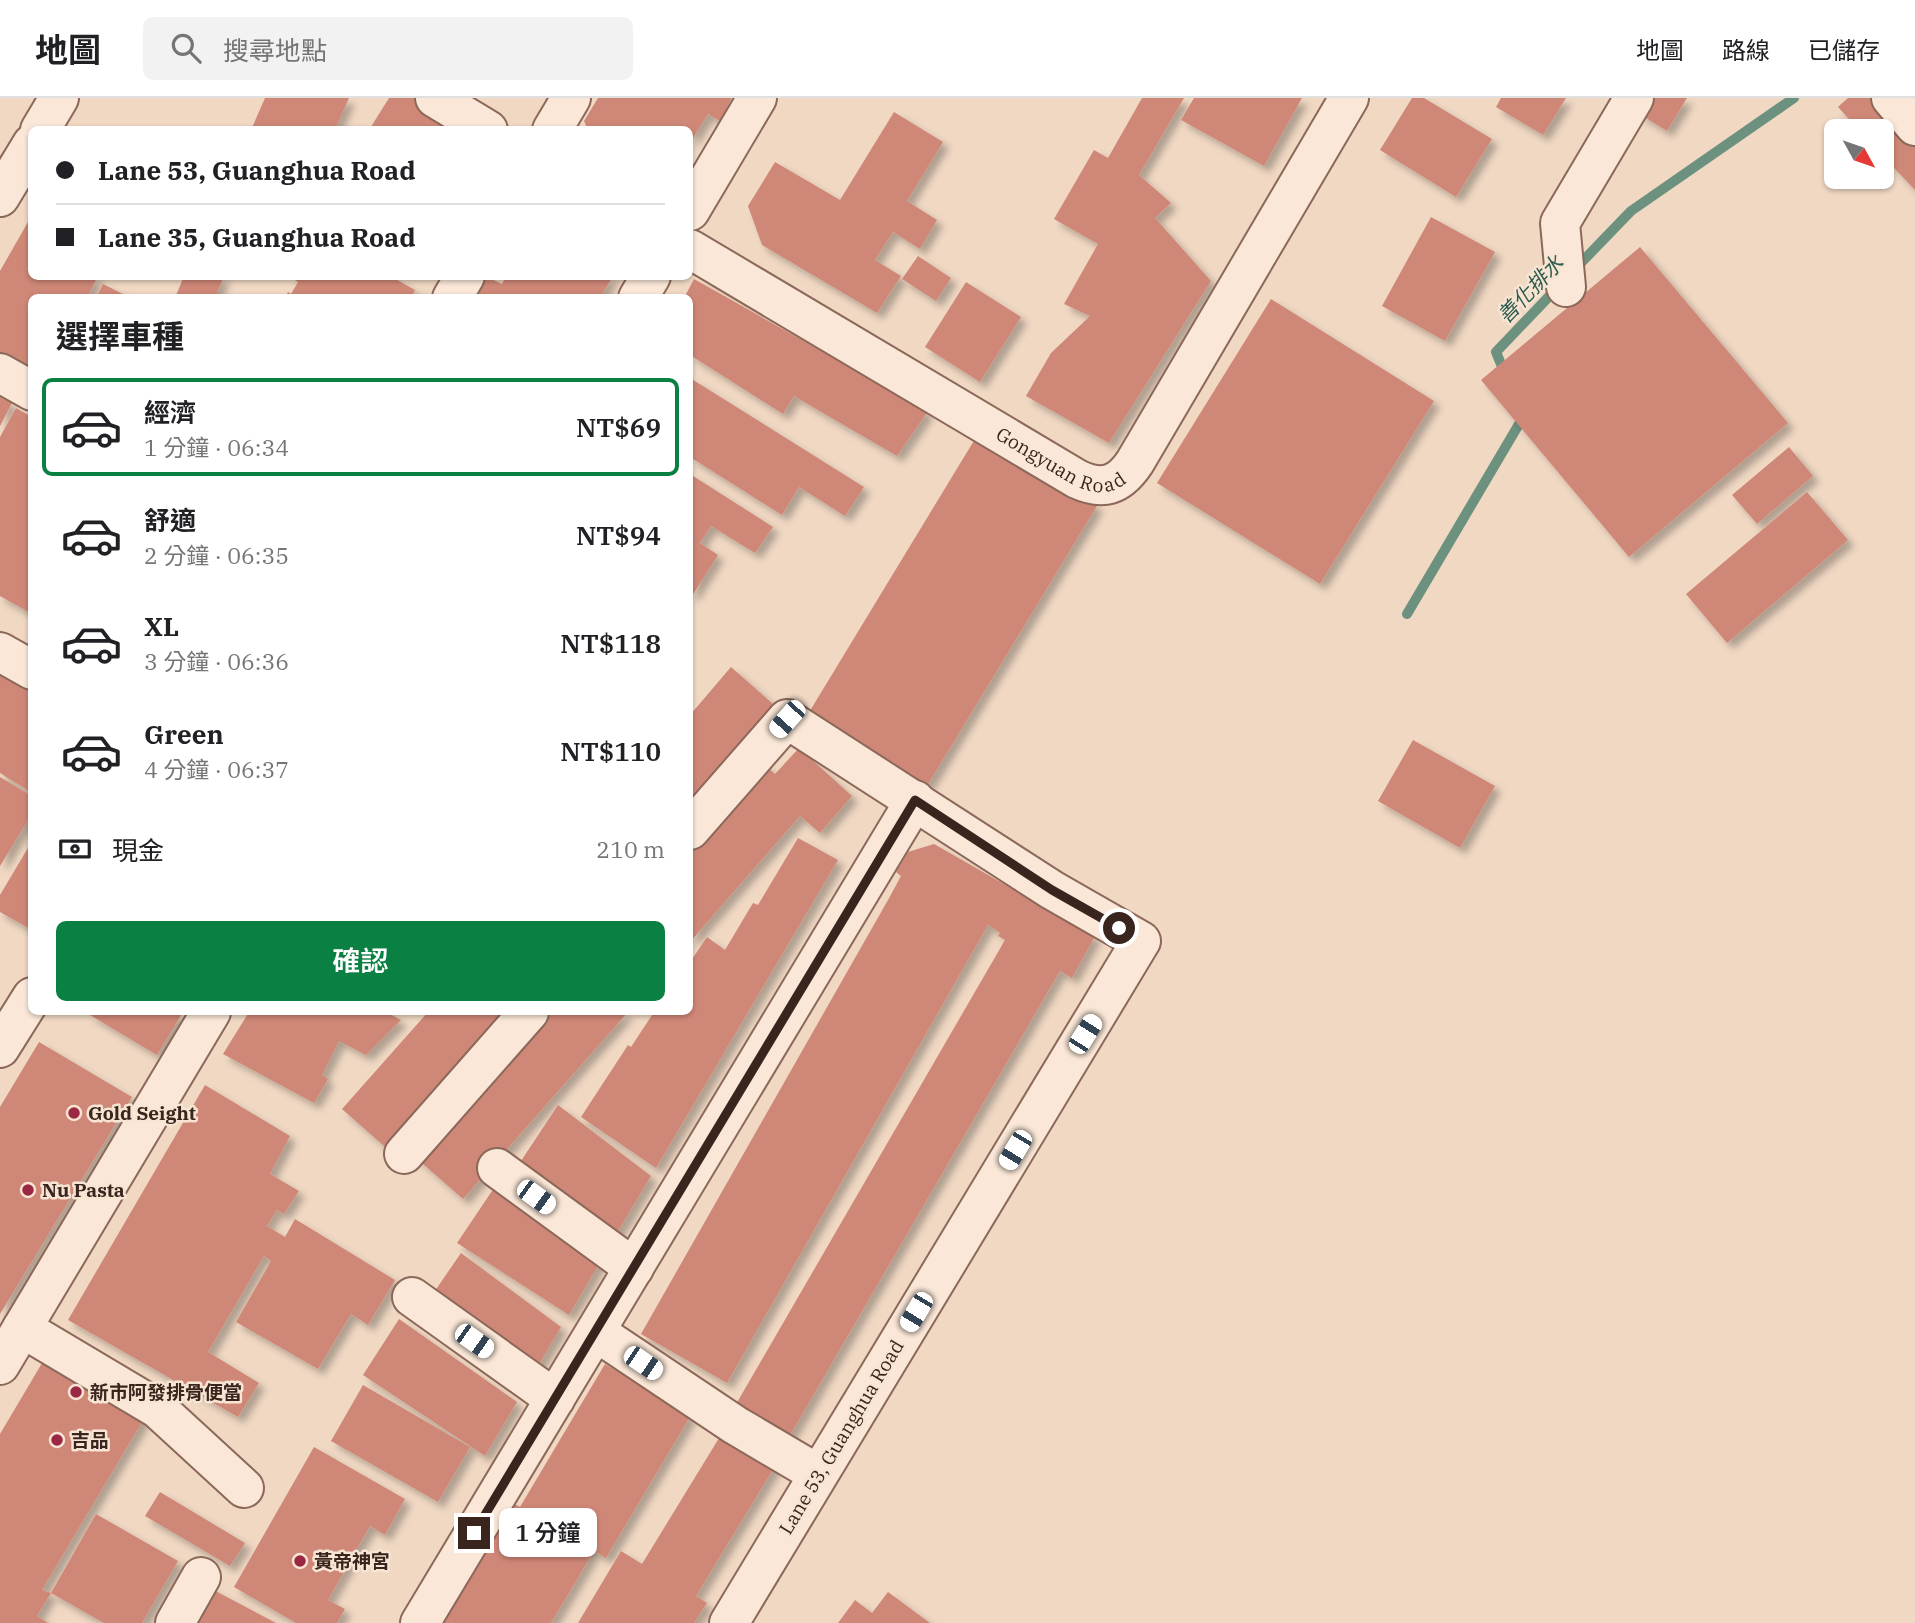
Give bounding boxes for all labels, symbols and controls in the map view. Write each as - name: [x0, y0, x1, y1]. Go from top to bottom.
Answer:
- search box: [143, 17, 633, 80]
- text: 地圖: [35, 28, 101, 71]
- icon: search: [167, 29, 205, 67]
- text: 搜尋地點: [223, 33, 327, 67]
- text: 地圖: [1636, 34, 1684, 66]
- text: 路線: [1722, 34, 1770, 66]
- text: 已儲存: [1808, 34, 1880, 66]
- north arrow: [1824, 119, 1894, 189]
- map controls: [1824, 119, 1894, 189]
- text: Lane 53, Guanghua Road: [98, 153, 416, 187]
- text: Lane 35, Guanghua Road: [98, 220, 416, 254]
- water label: 善化排水: [1491, 248, 1570, 329]
- text: 選擇車種: [56, 315, 184, 357]
- text: 經濟: [144, 395, 196, 429]
- icon: car: [60, 396, 123, 459]
- text: NT$69: [576, 410, 661, 444]
- street label: Gongyuan Road: [992, 422, 1130, 498]
- text: 1 分鐘 · 06:34: [144, 432, 289, 462]
- text: 舒適: [144, 503, 196, 537]
- icon: car: [60, 504, 123, 567]
- text: NT$94: [576, 518, 661, 552]
- text: 2 分鐘 · 06:35: [144, 540, 289, 570]
- text: XL: [144, 609, 179, 643]
- icon: car: [60, 612, 123, 675]
- text: NT$118: [560, 626, 661, 660]
- text: 3 分鐘 · 06:36: [144, 646, 289, 676]
- car: [766, 696, 809, 742]
- text: Green: [144, 717, 224, 751]
- icon: car: [60, 720, 123, 783]
- text: NT$110: [560, 734, 661, 768]
- text: 4 分鐘 · 06:37: [144, 754, 289, 784]
- icon: cash: [56, 830, 94, 868]
- text: 現金: [112, 833, 164, 867]
- text: 210 m: [596, 834, 665, 864]
- route start: [1103, 912, 1135, 944]
- button: 確認: [56, 921, 665, 1001]
- car: [1065, 1011, 1106, 1057]
- place label: Gold Seight: [88, 1101, 196, 1125]
- marker: Gold Seight: [66, 1105, 82, 1121]
- car: [996, 1127, 1035, 1173]
- car: [513, 1176, 560, 1218]
- place label: Nu Pasta: [42, 1178, 125, 1202]
- marker: Nu Pasta: [20, 1182, 36, 1198]
- car: [897, 1289, 936, 1335]
- car: [451, 1320, 498, 1362]
- street label: Lane 53, Guanghua Road: [773, 1335, 909, 1539]
- car: [620, 1343, 667, 1383]
- place label: 新市阿發排骨便當: [90, 1380, 242, 1404]
- marker: 新市阿發排骨便當: [68, 1384, 84, 1400]
- place label: 吉品: [71, 1428, 109, 1452]
- marker: 吉品: [49, 1432, 65, 1448]
- callout: 1 分鐘: [498, 1508, 596, 1558]
- route end: [458, 1517, 490, 1549]
- text: 1 分鐘: [515, 1517, 581, 1547]
- place label: 黃帝神宮: [314, 1549, 390, 1573]
- marker: 黃帝神宮: [292, 1553, 308, 1569]

